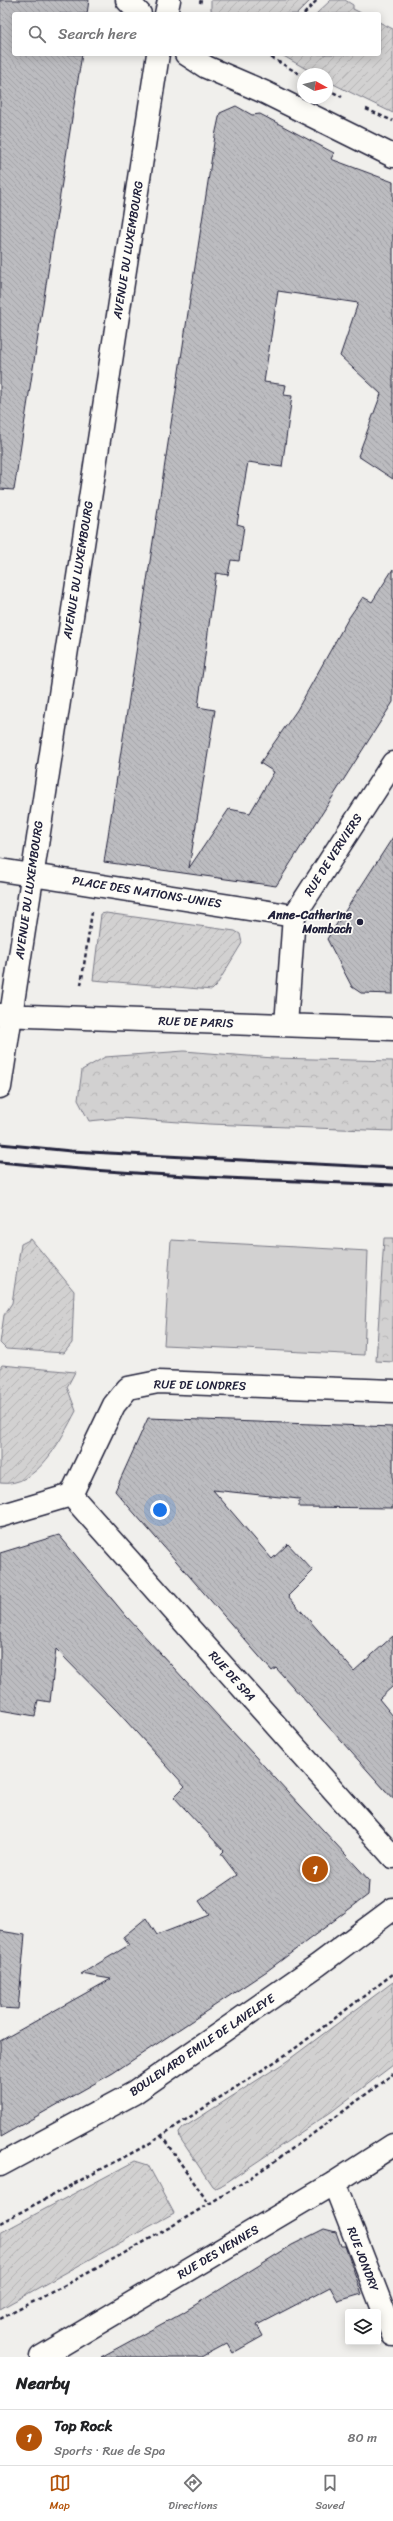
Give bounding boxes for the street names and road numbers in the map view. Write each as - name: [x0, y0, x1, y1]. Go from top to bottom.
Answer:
- street label: AVENUE DU LUXEMBOURG: [106, 179, 150, 322]
- street label: AVENUE DU LUXEMBOURG: [56, 499, 100, 642]
- street label: RUE DE VERVIERS: [298, 809, 368, 901]
- street label: AVENUE DU LUXEMBOURG: [8, 819, 50, 962]
- street label: PLACE DES NATIONS-UNIES: [71, 869, 224, 915]
- street label: RUE DE PARIS: [158, 1010, 234, 1034]
- street label: RUE DE LONDRES: [154, 1373, 247, 1397]
- street label: RUE DE SPA: [203, 1645, 261, 1707]
- street label: BOULEVARD EMILE DE LAVELEYE: [124, 1987, 281, 2102]
- street label: RUE DES VENNES: [173, 2219, 264, 2285]
- street label: RUE JONDRY: [341, 2223, 386, 2295]

